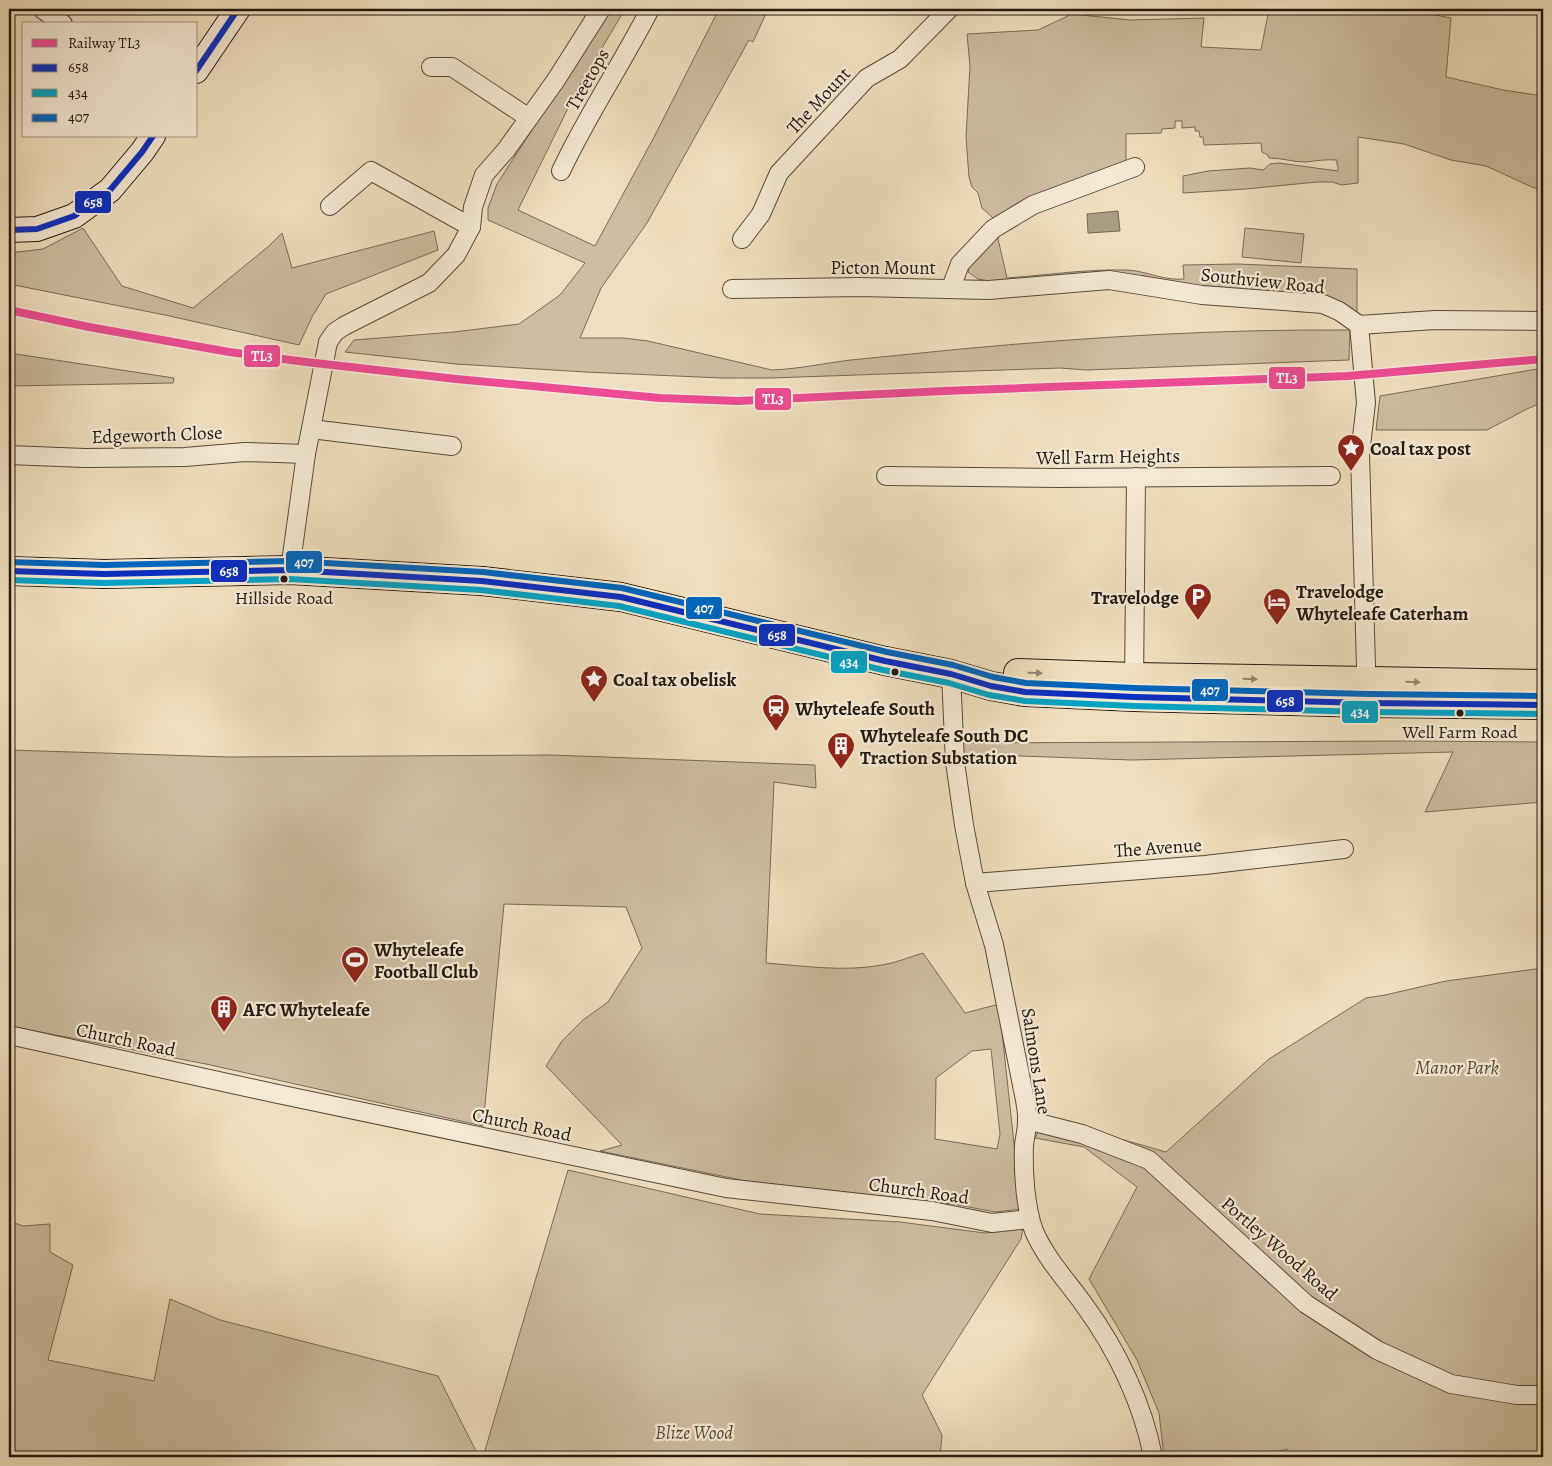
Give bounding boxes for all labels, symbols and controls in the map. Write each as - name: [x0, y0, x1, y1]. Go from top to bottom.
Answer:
- legend: [22, 22, 198, 138]
- text: Railway TL3: [68, 33, 140, 53]
- street label: Treetops: [560, 44, 616, 115]
- text: 658: [68, 57, 89, 77]
- street label: The Mount: [781, 61, 857, 140]
- text: 434: [68, 83, 88, 103]
- text: 407: [68, 107, 90, 127]
- line badge: 658: [74, 190, 112, 214]
- text: 658: [83, 193, 103, 212]
- street label: Picton Mount: [830, 255, 936, 281]
- street label: Southview Road: [1200, 262, 1327, 301]
- line badge: TL3: [243, 344, 281, 368]
- text: TL3: [251, 347, 273, 366]
- line badge: TL3: [1268, 366, 1306, 390]
- text: TL3: [1276, 369, 1298, 388]
- line badge: TL3: [754, 387, 792, 411]
- text: TL3: [762, 390, 784, 409]
- street label: Edgeworth Close: [91, 420, 223, 450]
- place icon: Coal tax post: [1336, 433, 1366, 472]
- place label: Coal tax post: [1370, 436, 1472, 462]
- street label: Well Farm Heights: [1035, 443, 1180, 471]
- line badge: 407: [285, 550, 323, 574]
- text: 407: [294, 553, 314, 572]
- line badge: 658: [210, 559, 248, 583]
- text: 658: [219, 562, 239, 581]
- marker: Hillside Road: [279, 574, 289, 584]
- place label: Travelodge Whyteleafe Caterham: [1295, 579, 1469, 627]
- parking icon: Travelodge: [1183, 582, 1213, 621]
- place label: Travelodge: [1091, 585, 1179, 611]
- place label: Hillside Road: [235, 586, 333, 610]
- hotel icon: Travelodge Whyteleafe Caterham: [1262, 587, 1292, 626]
- line badge: 407: [685, 596, 723, 620]
- text: 407: [694, 599, 714, 618]
- line badge: 658: [758, 623, 796, 647]
- text: 658: [767, 626, 787, 645]
- line badge: 434: [830, 650, 868, 674]
- text: 434: [839, 653, 859, 672]
- place icon: Coal tax obelisk: [579, 664, 609, 703]
- place label: Coal tax obelisk: [613, 667, 736, 693]
- unlabelled marker: [890, 667, 900, 677]
- one-way arrow: [1027, 670, 1043, 678]
- one-way arrow: [1242, 675, 1258, 683]
- line badge: 407: [1191, 678, 1229, 702]
- one-way arrow: [1405, 678, 1421, 686]
- text: 407: [1200, 681, 1220, 700]
- line badge: 658: [1266, 689, 1304, 713]
- text: 658: [1275, 692, 1295, 711]
- station icon: Whyteleafe South: [761, 693, 791, 732]
- place label: Whyteleafe South: [794, 696, 935, 722]
- line badge: 434: [1341, 700, 1379, 724]
- text: 434: [1350, 703, 1370, 722]
- marker: Well Farm Road: [1455, 708, 1465, 718]
- place label: Well Farm Road: [1401, 720, 1518, 744]
- place label: Whyteleafe South DC Traction Substation: [859, 723, 1028, 771]
- building icon: Whyteleafe South DC Traction Substation: [826, 731, 856, 770]
- street label: The Avenue: [1113, 832, 1203, 864]
- place label: Whyteleafe Football Club: [373, 937, 478, 985]
- sports icon: Whyteleafe Football Club: [340, 945, 370, 984]
- building icon: AFC Whyteleafe: [209, 994, 239, 1033]
- place label: AFC Whyteleafe: [242, 997, 370, 1023]
- street label: Salmons Lane: [1015, 1006, 1057, 1116]
- street label: Church Road: [74, 1017, 179, 1063]
- park label: Manor Park: [1415, 1055, 1499, 1081]
- street label: Church Road: [470, 1102, 575, 1148]
- street label: Church Road: [867, 1171, 971, 1211]
- street label: Portley Wood Road: [1215, 1191, 1344, 1307]
- park label: Blize Wood: [655, 1420, 733, 1446]

